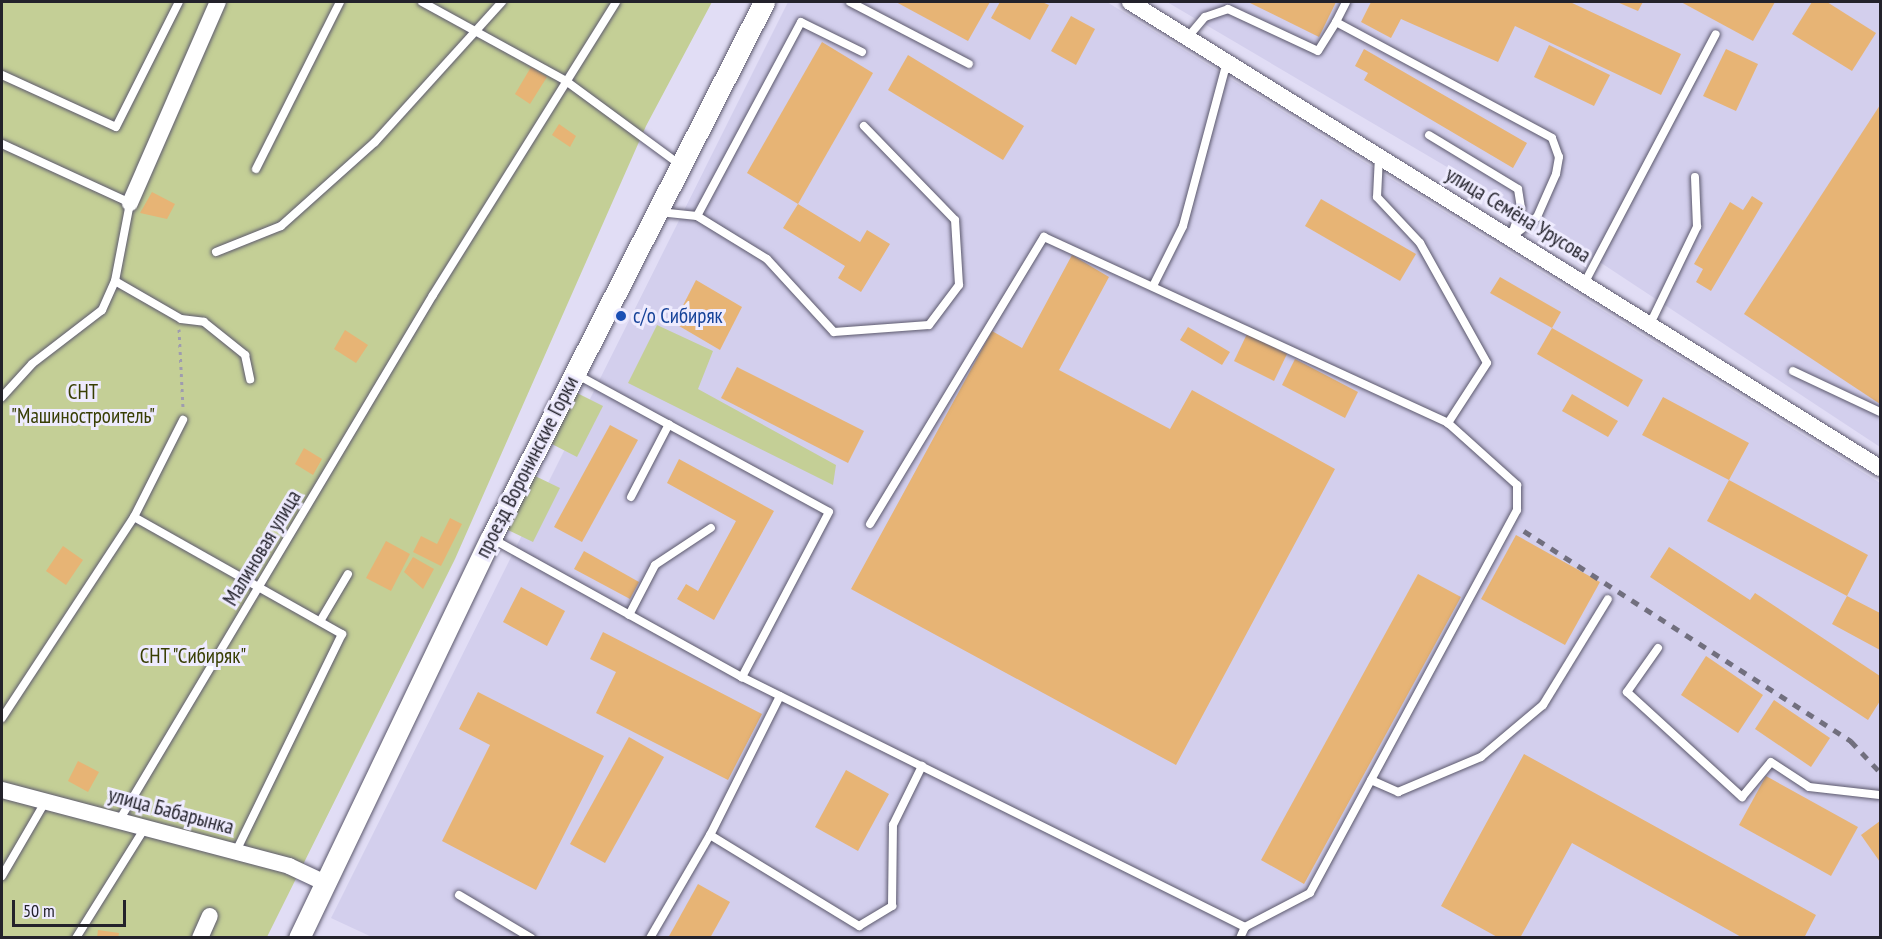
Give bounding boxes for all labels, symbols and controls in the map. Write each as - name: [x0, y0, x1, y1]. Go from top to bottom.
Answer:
- street label: улица Семёна Урусова: [1441, 162, 1595, 268]
- place label: с/о Сибиряк: [633, 303, 723, 329]
- marker: с/о Сибиряк: [614, 309, 628, 323]
- street label: проезд Воронинские Горки: [470, 372, 584, 562]
- park label: СНТ "Машиностроитель": [11, 379, 155, 429]
- street label: Малиновая улица: [218, 486, 306, 610]
- park label: СНТ "Сибиряк": [139, 643, 247, 669]
- street label: улица Бабарынка: [106, 782, 236, 840]
- scale bar: [15, 888, 129, 926]
- text: 50 m: [23, 899, 55, 922]

